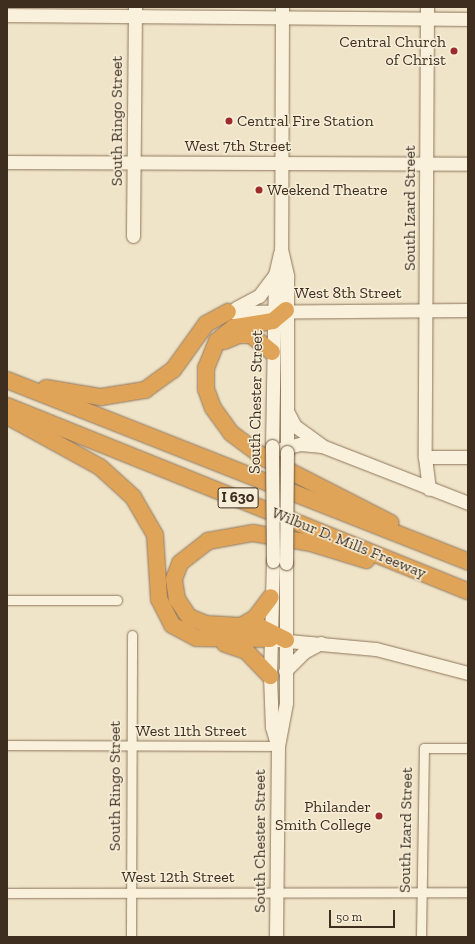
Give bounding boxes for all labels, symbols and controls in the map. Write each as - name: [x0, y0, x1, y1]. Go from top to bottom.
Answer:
- place label: Central Church of Christ: [339, 32, 446, 70]
- marker: Central Church of Christ: [449, 46, 459, 56]
- street label: South Ringo Street: [107, 56, 127, 186]
- place label: Central Fire Station: [237, 111, 374, 131]
- marker: Central Fire Station: [224, 116, 234, 126]
- street label: West 7th Street: [185, 136, 291, 156]
- street label: South Izard Street: [400, 145, 420, 271]
- place label: Weekend Theatre: [267, 180, 388, 200]
- marker: Weekend Theatre: [254, 185, 264, 195]
- street label: West 8th Street: [294, 283, 402, 303]
- street label: South Chester Street: [245, 330, 267, 474]
- road number: I 630: [217, 485, 259, 511]
- street label: Wilbur D. Mills Freeway: [269, 503, 429, 583]
- street label: South Ringo Street: [105, 721, 125, 851]
- street label: West 11th Street: [135, 721, 247, 741]
- street label: South Izard Street: [395, 767, 417, 893]
- street label: South Chester Street: [250, 769, 270, 913]
- place label: Philander Smith College: [275, 797, 371, 835]
- marker: Philander Smith College: [374, 811, 384, 821]
- street label: West 12th Street: [121, 867, 235, 887]
- scale bar: [331, 902, 397, 928]
- text: 50 m: [336, 910, 362, 924]

